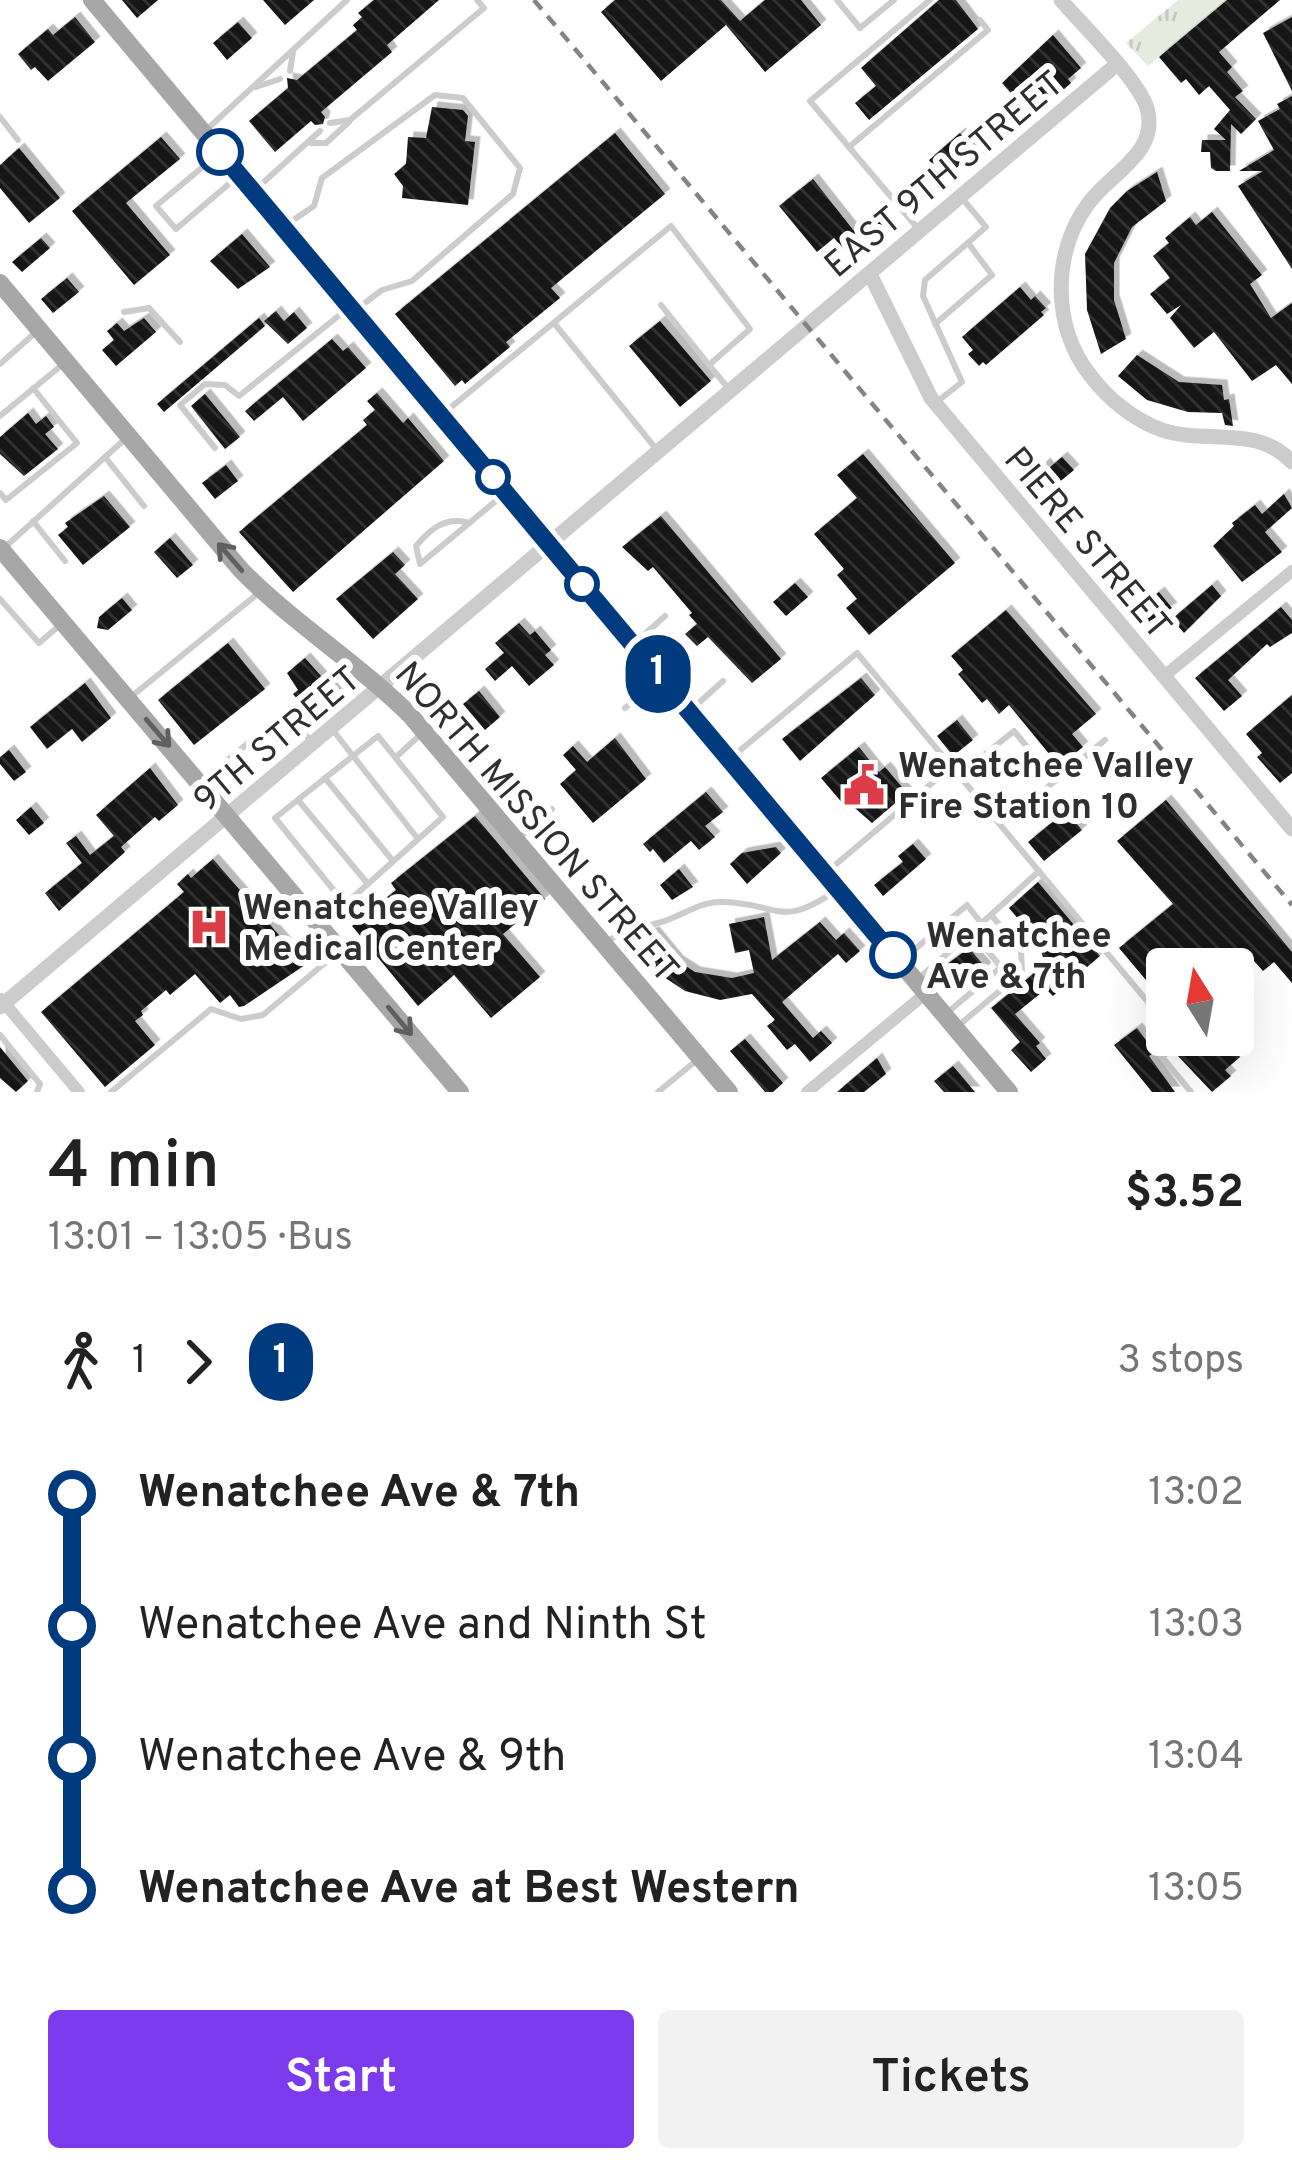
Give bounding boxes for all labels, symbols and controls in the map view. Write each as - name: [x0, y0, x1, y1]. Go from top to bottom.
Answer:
- street label: EAST 9TH STREET: [816, 62, 1075, 290]
- unlabelled marker: [198, 130, 242, 174]
- street label: PIERE STREET: [992, 439, 1180, 650]
- unlabelled marker: [477, 461, 509, 493]
- one-way arrow: [217, 543, 244, 573]
- unlabelled marker: [566, 568, 598, 600]
- line badge: 1: [619, 635, 697, 713]
- text: 1: [650, 647, 666, 700]
- street label: NORTH MISSION STREET: [383, 653, 687, 994]
- street label: 9TH STREET: [185, 658, 372, 824]
- one-way arrow: [144, 717, 172, 748]
- place label: Wenatchee Valley Fire Station 10: [898, 745, 1194, 832]
- public building icon: Wenatchee Valley Fire Station 10: [841, 762, 887, 808]
- place label: Wenatchee Valley Medical Center: [243, 887, 539, 974]
- hospital icon: Wenatchee Valley Medical Center: [186, 904, 232, 950]
- place label: Wenatchee Ave & 7th: [926, 915, 1112, 1002]
- marker: Wenatchee Ave & 7th: [871, 933, 915, 977]
- north arrow: [1146, 948, 1254, 1056]
- map controls: [1146, 948, 1254, 1056]
- one-way arrow: [387, 1004, 413, 1036]
- text: 4 min: [48, 1128, 220, 1211]
- text: $3.52: [1125, 1166, 1244, 1223]
- text: 13:01 – 13:05 · Bus: [48, 1215, 353, 1264]
- icon: walk: [48, 1329, 114, 1395]
- icon: forward: [165, 1329, 231, 1395]
- text: 1: [273, 1335, 289, 1388]
- text: 1: [132, 1338, 147, 1387]
- text: 3 stops: [1118, 1338, 1244, 1387]
- text: Wenatchee Ave & 7th: [138, 1466, 580, 1523]
- text: 13:02: [1148, 1470, 1244, 1519]
- text: Wenatchee Ave and Ninth St: [138, 1598, 707, 1655]
- text: 13:03: [1149, 1602, 1244, 1651]
- text: Wenatchee Ave & 9th: [138, 1730, 566, 1787]
- text: 13:04: [1148, 1734, 1244, 1783]
- text: Wenatchee Ave at Best Western: [138, 1862, 800, 1919]
- text: 13:05: [1148, 1866, 1244, 1915]
- button: Start: [48, 2010, 634, 2148]
- button: Tickets: [658, 2010, 1244, 2148]

